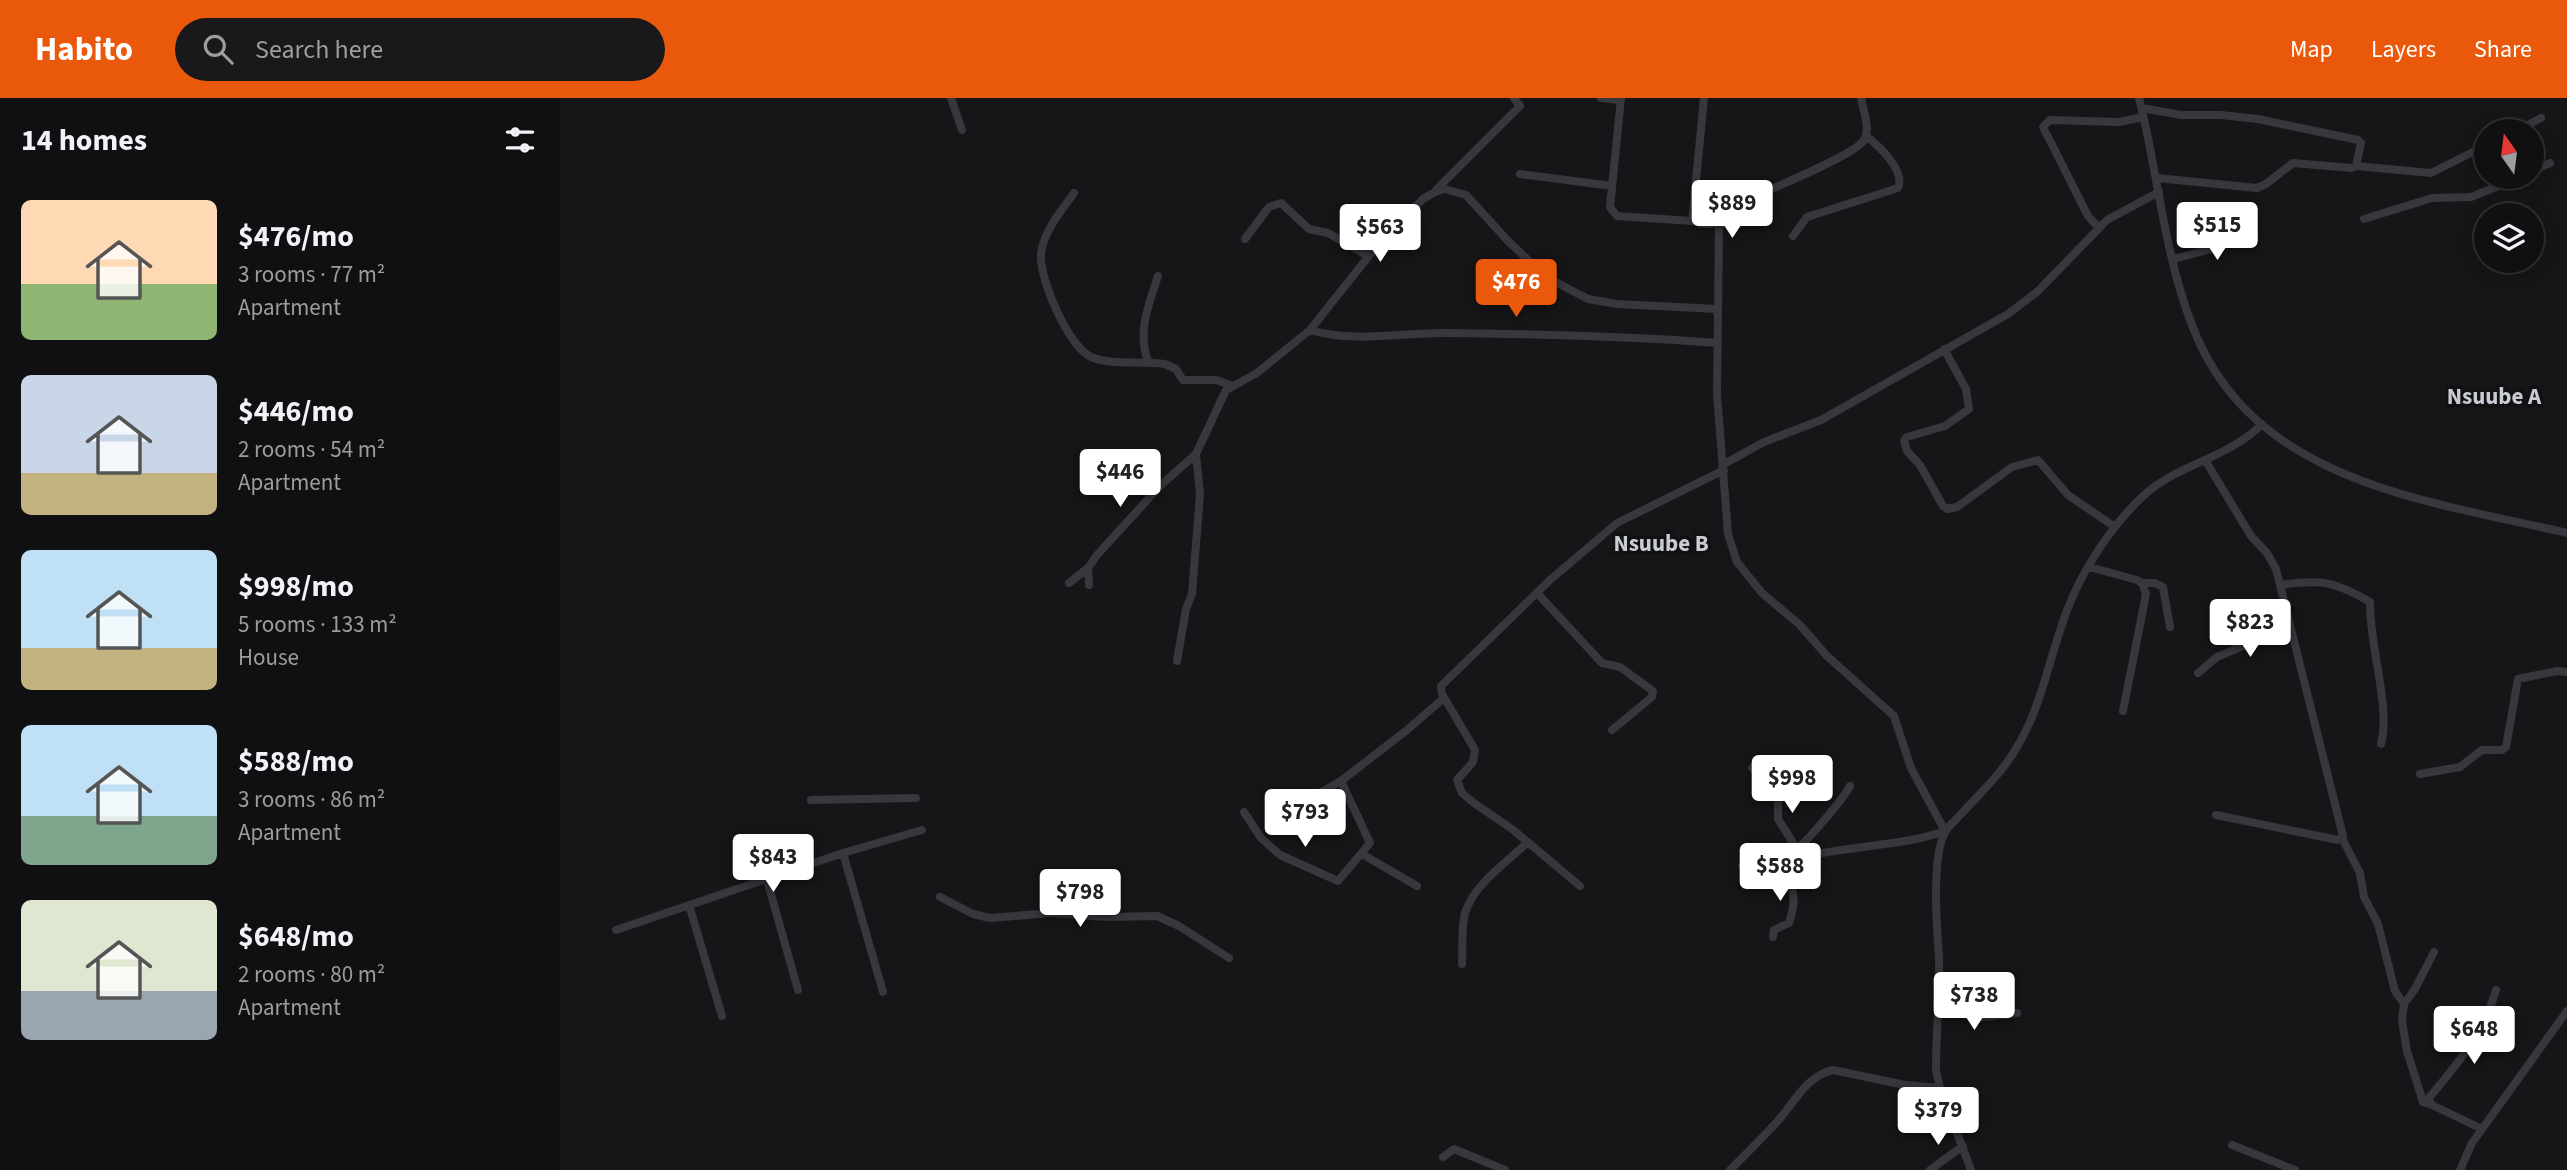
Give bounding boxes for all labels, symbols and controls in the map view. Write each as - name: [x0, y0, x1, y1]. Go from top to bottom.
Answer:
- search box: [175, 18, 665, 81]
- text: Habito: [35, 26, 133, 73]
- icon: search: [199, 30, 237, 68]
- text: Search here: [255, 31, 383, 68]
- text: Map: [2290, 32, 2333, 67]
- text: Layers: [2371, 32, 2436, 67]
- text: Share: [2474, 32, 2532, 67]
- text: 14 homes: [21, 119, 147, 162]
- north arrow: [2474, 119, 2544, 189]
- map controls: [2474, 119, 2544, 273]
- icon: filters: [501, 121, 539, 159]
- pin: $889: [1691, 180, 1773, 240]
- text: $889: [1708, 186, 1756, 219]
- pin: $515: [2176, 202, 2258, 262]
- button: layers: [2474, 203, 2544, 273]
- pin: $563: [1339, 204, 1421, 264]
- text: $515: [2193, 208, 2241, 241]
- text: $563: [1356, 210, 1404, 243]
- text: $476/mo: [238, 215, 354, 258]
- icon: home: [77, 228, 161, 312]
- text: 3 rooms · 77 m²: [238, 258, 385, 291]
- pin: $476: [1475, 260, 1557, 319]
- text: $476: [1492, 265, 1540, 298]
- text: Apartment: [238, 291, 341, 324]
- district label: Nsuube A: [2447, 380, 2542, 413]
- text: $446/mo: [238, 390, 354, 433]
- icon: home: [77, 403, 161, 487]
- text: 2 rooms · 54 m²: [238, 433, 385, 466]
- pin: $446: [1079, 450, 1161, 509]
- text: $446: [1096, 455, 1144, 488]
- text: Apartment: [238, 466, 341, 499]
- district label: Nsuube B: [1613, 527, 1709, 560]
- text: $998/mo: [238, 565, 354, 608]
- icon: home: [77, 578, 161, 662]
- pin: $823: [2209, 600, 2291, 659]
- text: $823: [2226, 605, 2274, 638]
- text: 5 rooms · 133 m²: [238, 608, 397, 641]
- text: House: [238, 641, 299, 674]
- text: $588/mo: [238, 740, 354, 783]
- icon: home: [77, 753, 161, 837]
- pin: $998: [1751, 756, 1833, 815]
- text: $998: [1768, 761, 1816, 794]
- text: 3 rooms · 86 m²: [238, 783, 385, 816]
- pin: $793: [1264, 790, 1346, 849]
- text: $793: [1281, 795, 1329, 828]
- text: Apartment: [238, 816, 341, 849]
- pin: $843: [732, 834, 814, 894]
- text: $843: [749, 840, 797, 873]
- pin: $588: [1739, 844, 1821, 903]
- text: $588: [1756, 849, 1804, 882]
- pin: $798: [1039, 870, 1121, 929]
- text: $798: [1056, 875, 1104, 908]
- text: $648/mo: [238, 915, 354, 958]
- icon: home: [77, 928, 161, 1012]
- text: 2 rooms · 80 m²: [238, 958, 385, 991]
- pin: $738: [1933, 972, 2015, 1032]
- text: $738: [1950, 978, 1998, 1011]
- text: Apartment: [238, 991, 341, 1024]
- pin: $648: [2433, 1006, 2515, 1066]
- text: $648: [2450, 1012, 2498, 1045]
- pin: $379: [1897, 1088, 1979, 1147]
- text: $379: [1914, 1093, 1962, 1126]

